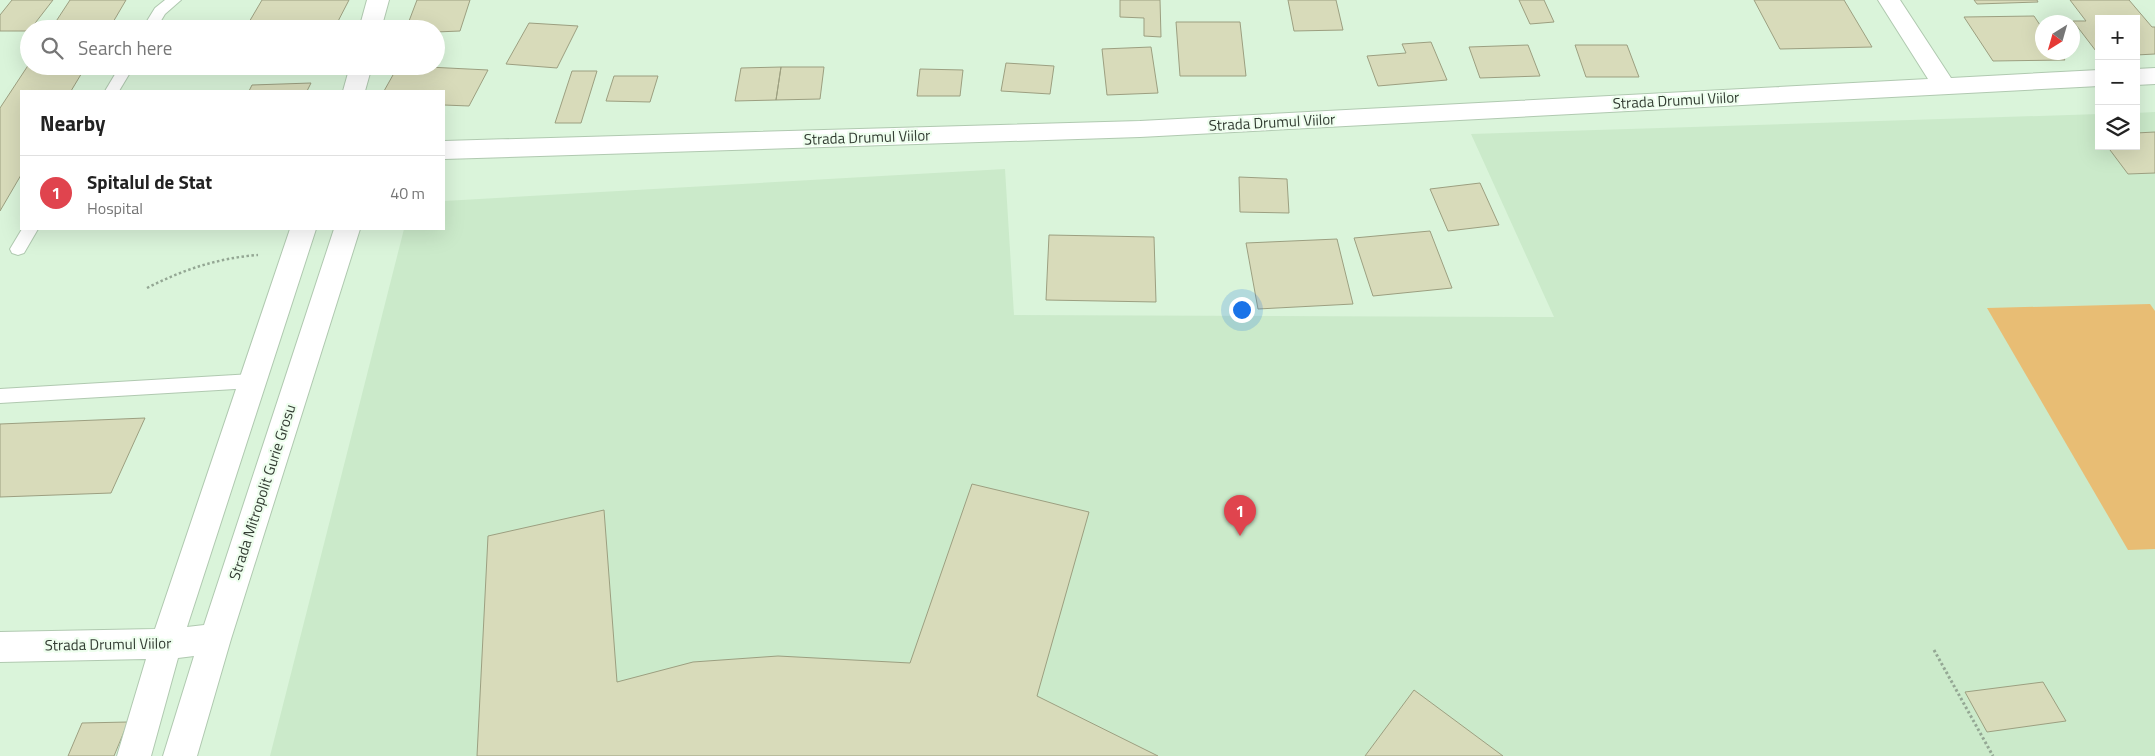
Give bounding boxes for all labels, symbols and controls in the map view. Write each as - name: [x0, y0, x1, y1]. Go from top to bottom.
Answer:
- north arrow: [2035, 15, 2080, 60]
- map controls: [2095, 15, 2140, 150]
- button: +: [2095, 15, 2140, 60]
- search box: [20, 20, 445, 75]
- text: Search here: [78, 33, 172, 62]
- icon: search: [38, 34, 66, 62]
- button: −: [2095, 60, 2140, 105]
- street label: Strada Drumul Viilor: [1612, 85, 1740, 115]
- button: layers: [2095, 105, 2140, 150]
- text: Nearby: [40, 107, 105, 139]
- street label: Strada Drumul Viilor: [1208, 107, 1336, 137]
- street label: Strada Drumul Viilor: [803, 123, 931, 151]
- text: Spitalul de Stat: [87, 167, 212, 196]
- text: 1: [52, 181, 60, 205]
- text: 40 m: [390, 181, 425, 205]
- text: Hospital: [87, 196, 143, 220]
- your location: [1229, 297, 1255, 323]
- street label: Strada Mitropolit Gurie Grosu: [223, 401, 301, 583]
- pin: 1: [1224, 495, 1256, 536]
- street label: Strada Drumul Viilor: [44, 631, 172, 657]

